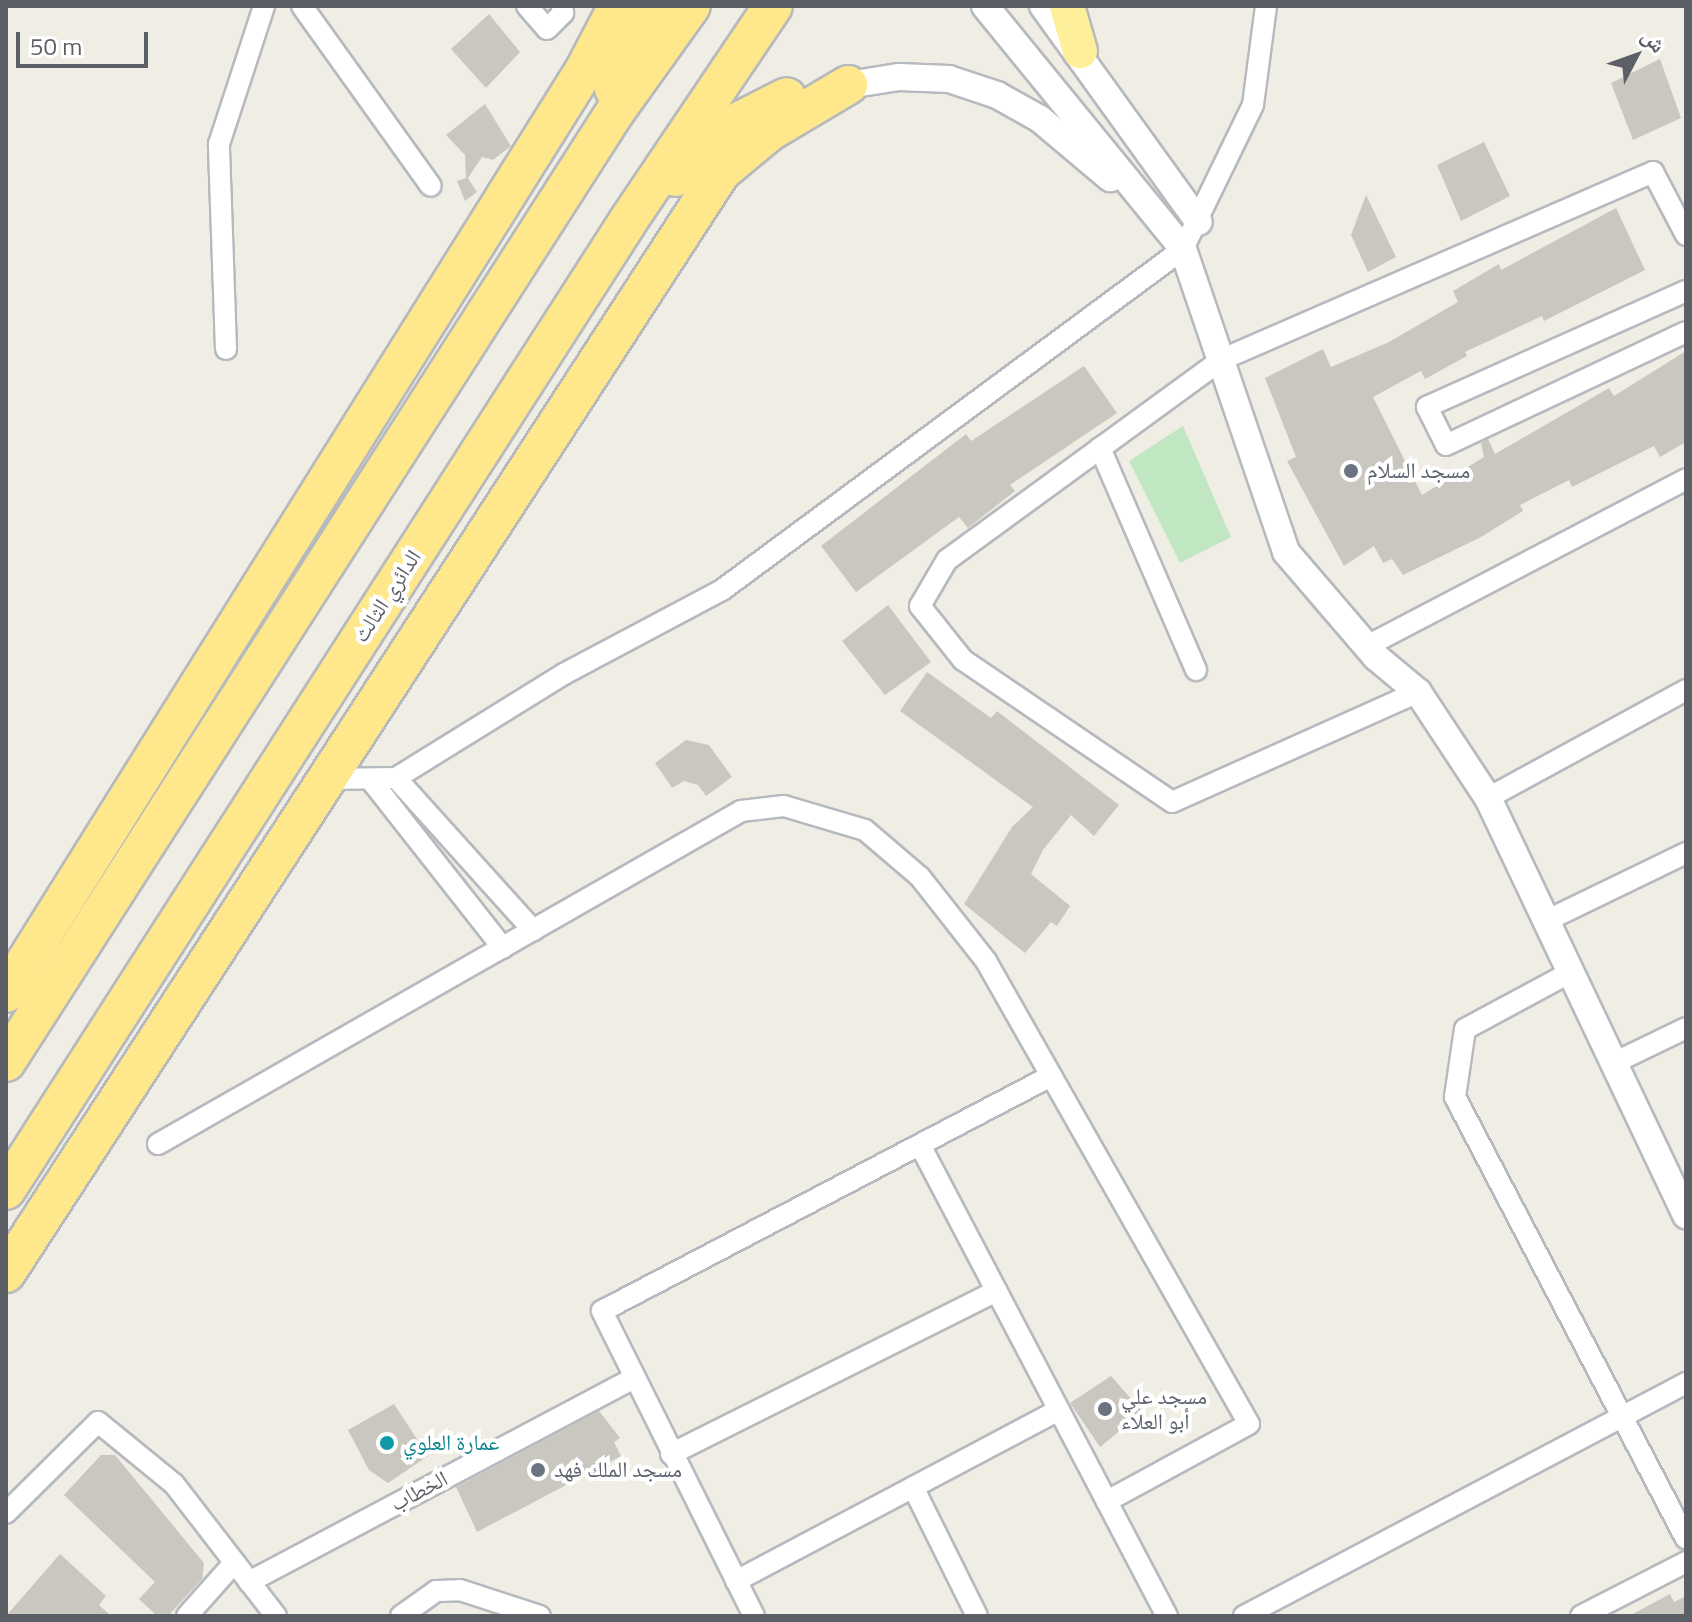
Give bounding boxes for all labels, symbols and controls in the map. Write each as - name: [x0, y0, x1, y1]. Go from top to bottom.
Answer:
- scale bar: [20, 16, 152, 66]
- north arrow: [1596, 16, 1676, 96]
- text: ش: [1634, 20, 1675, 60]
- text: 50 m: [30, 28, 82, 64]
- place label: مسجد السلام: [1367, 458, 1470, 484]
- marker: مسجد السلام: [1342, 462, 1360, 480]
- street label: الدائري الثالث: [347, 545, 427, 647]
- place label: مسجد علي أبو العلاء: [1121, 1383, 1207, 1434]
- marker: مسجد علي أبو العلاء: [1096, 1400, 1114, 1418]
- place label: عمارة العلوي: [403, 1430, 499, 1456]
- marker: عمارة العلوي: [378, 1434, 396, 1452]
- place label: مسجد الملك فهد: [554, 1457, 682, 1483]
- marker: مسجد الملك فهد: [529, 1461, 547, 1479]
- street label: الخطاب: [386, 1465, 452, 1517]

